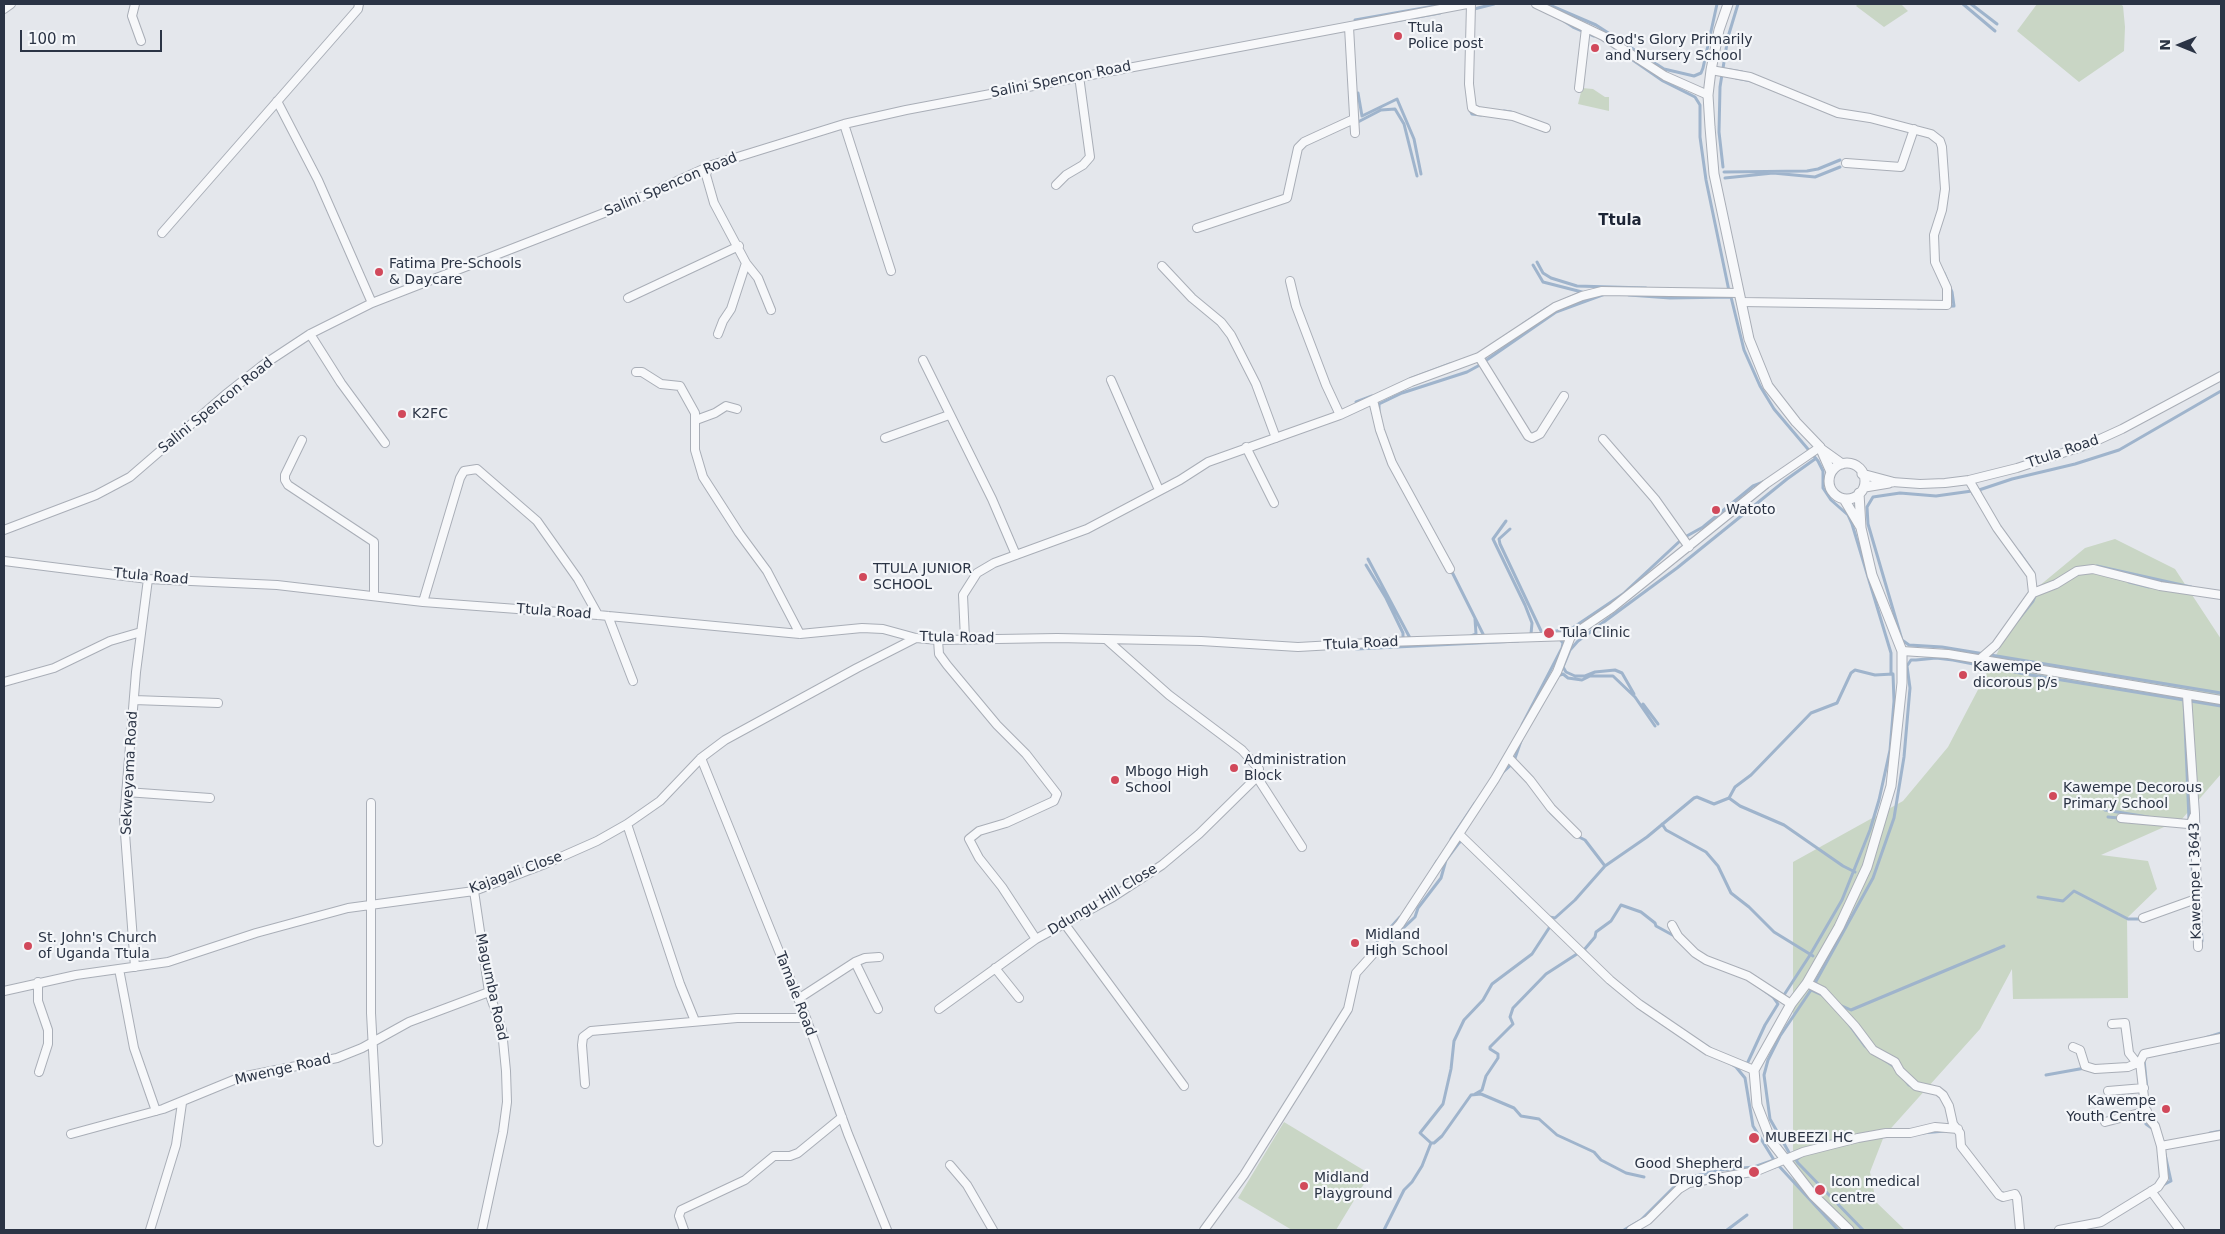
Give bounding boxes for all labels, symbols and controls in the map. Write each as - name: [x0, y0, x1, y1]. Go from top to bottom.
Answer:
- scale bar: [22, 20, 165, 52]
- place label: Ttula Police post: [1408, 20, 1483, 52]
- north arrow: [2155, 20, 2205, 70]
- text: 100 m: [28, 30, 76, 48]
- marker: Ttula Police post: [1392, 30, 1404, 42]
- place label: God's Glory Primarily and Nursery School: [1605, 32, 1753, 64]
- text: N: [2157, 39, 2173, 51]
- marker: God's Glory Primarily and Nursery School: [1589, 42, 1601, 54]
- street label: Salini Spencon Road: [989, 58, 1133, 102]
- street label: Salini Spencon Road: [602, 149, 740, 221]
- district label: Ttula: [1598, 212, 1642, 230]
- place label: Fatima Pre-Schools & Daycare: [389, 256, 521, 288]
- marker: Fatima Pre-Schools & Daycare: [373, 266, 385, 278]
- street label: Salini Spencon Road: [155, 355, 277, 457]
- place label: K2FC: [412, 406, 448, 422]
- marker: K2FC: [396, 408, 408, 420]
- street label: Ttula Road: [2025, 432, 2101, 472]
- place label: Watoto: [1726, 502, 1776, 518]
- marker: Watoto: [1710, 504, 1722, 516]
- place label: TTULA JUNIOR SCHOOL: [873, 561, 972, 594]
- street label: Ttula Road: [113, 565, 189, 589]
- marker: TTULA JUNIOR SCHOOL: [857, 571, 869, 583]
- street label: Ttula Road: [516, 601, 592, 623]
- place label: Tula Clinic: [1560, 625, 1630, 641]
- marker: Tula Clinic: [1542, 626, 1556, 640]
- street label: Ttula Road: [919, 629, 995, 647]
- street label: Ttula Road: [1323, 634, 1399, 654]
- place label: Kawempe dicorous p/s: [1973, 659, 2058, 692]
- marker: Kawempe dicorous p/s: [1957, 669, 1969, 681]
- street label: Sekweyama Road: [118, 710, 142, 836]
- place label: Administration Block: [1244, 752, 1346, 784]
- marker: Administration Block: [1228, 762, 1240, 774]
- place label: Mbogo High School: [1125, 764, 1209, 796]
- marker: Mbogo High School: [1109, 774, 1121, 786]
- place label: Kawempe Decorous Primary School: [2063, 780, 2202, 812]
- marker: Kawempe Decorous Primary School: [2047, 790, 2059, 802]
- street label: Kawempe I 3643: [2187, 822, 2205, 940]
- street label: Kajagali Close: [467, 848, 565, 898]
- street label: Ddungu Hill Close: [1045, 861, 1161, 939]
- place label: Midland High School: [1365, 927, 1448, 960]
- place label: St. John's Church of Uganda Ttula: [38, 930, 157, 962]
- street label: Magumba Road: [471, 932, 511, 1042]
- marker: Midland High School: [1349, 937, 1361, 949]
- marker: St. John's Church of Uganda Ttula: [22, 940, 34, 952]
- street label: Tamale Road: [771, 949, 819, 1039]
- street label: Mwenge Road: [233, 1051, 333, 1089]
- place label: Kawempe Youth Centre: [2066, 1093, 2156, 1126]
- marker: Kawempe Youth Centre: [2160, 1103, 2172, 1115]
- place label: MUBEEZI HC: [1765, 1130, 1853, 1146]
- marker: MUBEEZI HC: [1747, 1131, 1761, 1145]
- place label: Good Shepherd Drug Shop: [1635, 1156, 1743, 1188]
- marker: Good Shepherd Drug Shop: [1747, 1165, 1761, 1179]
- place label: Midland Playground: [1314, 1170, 1393, 1202]
- place label: Icon medical centre: [1831, 1174, 1920, 1206]
- marker: Midland Playground: [1298, 1180, 1310, 1192]
- marker: Icon medical centre: [1813, 1183, 1827, 1197]

